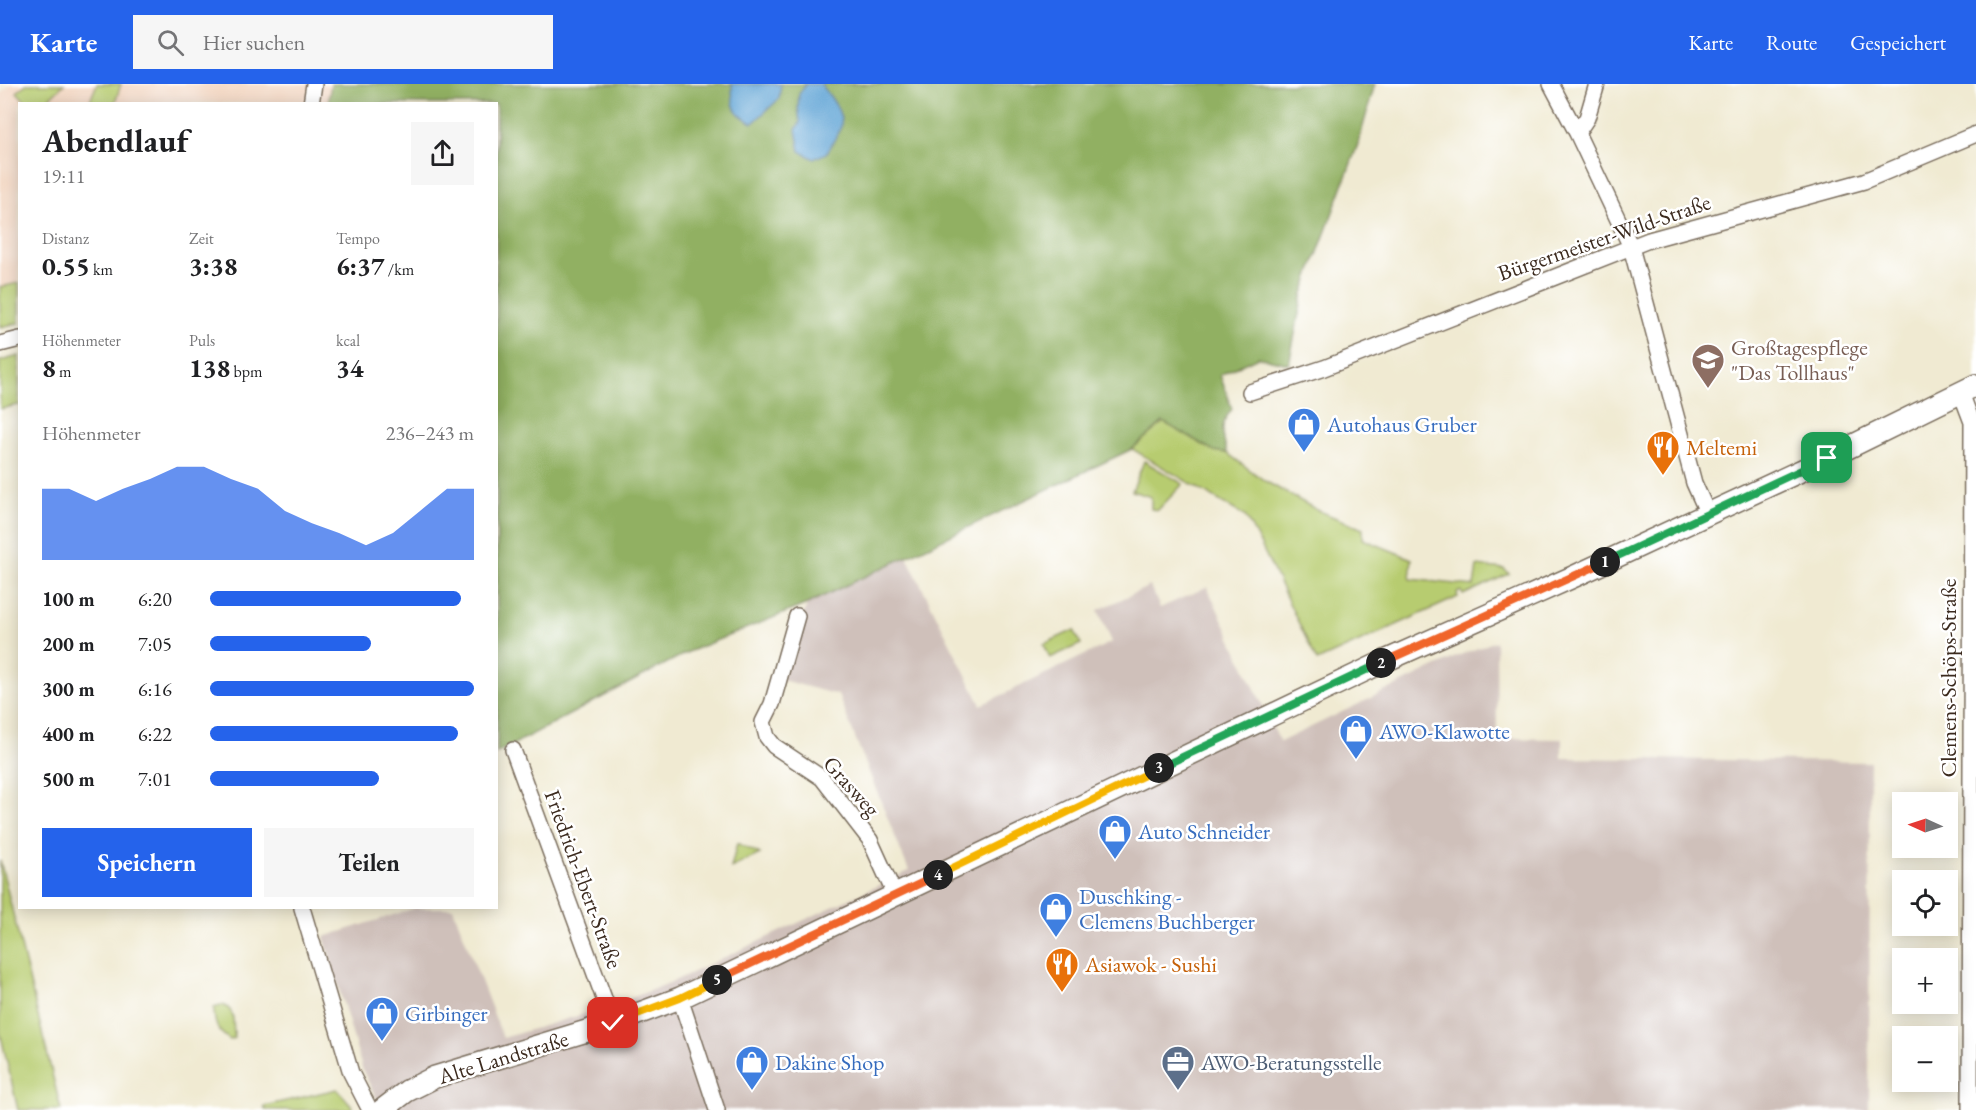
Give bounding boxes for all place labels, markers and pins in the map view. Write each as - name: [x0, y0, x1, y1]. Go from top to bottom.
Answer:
- place label: Großtagespflege "Das Tollhaus": [1731, 333, 1868, 387]
- school or university icon: Großtagespflege "Das Tollhaus": [1690, 342, 1726, 389]
- shop icon: Autohaus Gruber: [1286, 406, 1322, 453]
- place label: Autohaus Gruber: [1326, 410, 1477, 439]
- restaurant icon: Meltemi: [1645, 429, 1681, 476]
- pin: [1801, 432, 1852, 483]
- place label: Meltemi: [1686, 433, 1757, 462]
- pin: 1: [1590, 547, 1620, 577]
- pin: 2: [1366, 648, 1396, 678]
- shop icon: AWO-Klawotte: [1338, 713, 1374, 760]
- place label: AWO-Klawotte: [1378, 717, 1510, 746]
- pin: 3: [1144, 753, 1174, 783]
- shop icon: Auto Schneider: [1097, 813, 1133, 860]
- place label: Auto Schneider: [1137, 817, 1271, 846]
- pin: 4: [923, 860, 953, 890]
- place label: Duschking - Clemens Buchberger: [1079, 882, 1255, 936]
- shop icon: Duschking - Clemens Buchberger: [1038, 891, 1074, 938]
- restaurant icon: Asiawok - Sushi: [1044, 946, 1080, 993]
- place label: Asiawok - Sushi: [1084, 950, 1217, 979]
- pin: 5: [702, 965, 732, 995]
- shop icon: Girbinger: [364, 995, 400, 1042]
- pin: [587, 997, 638, 1048]
- place label: Girbinger: [405, 999, 488, 1028]
- shop icon: Dakine Shop: [734, 1044, 770, 1091]
- office icon: AWO-Beratungsstelle: [1160, 1044, 1196, 1091]
- place label: Dakine Shop: [775, 1048, 885, 1077]
- place label: AWO-Beratungsstelle: [1200, 1048, 1382, 1077]

